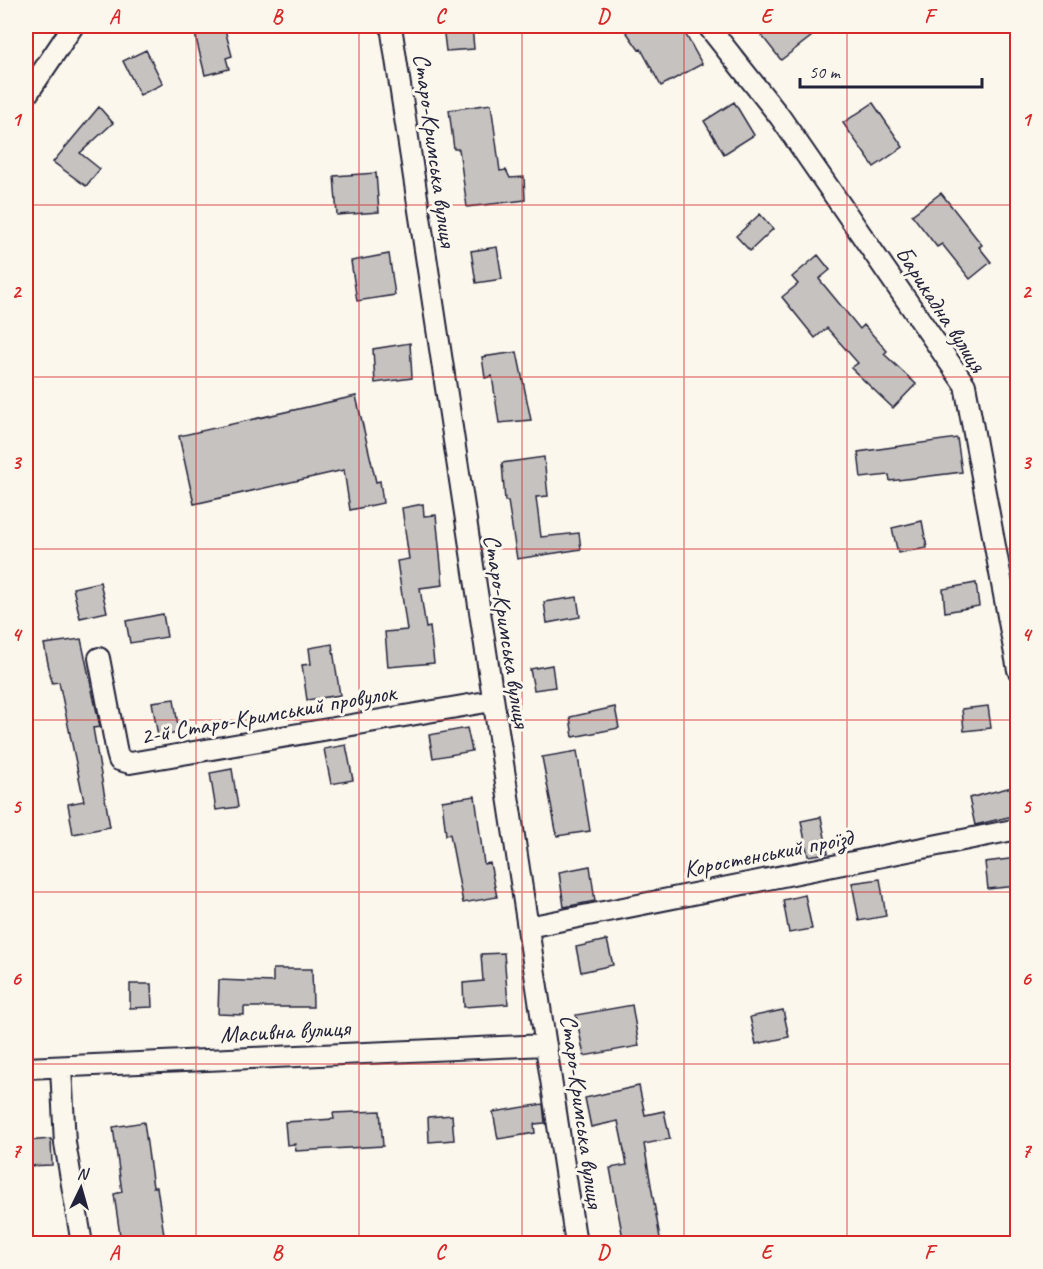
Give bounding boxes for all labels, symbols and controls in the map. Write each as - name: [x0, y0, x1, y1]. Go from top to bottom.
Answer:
- text: A: [109, 4, 121, 29]
- text: B: [272, 4, 284, 29]
- text: C: [435, 4, 447, 29]
- text: D: [597, 4, 611, 29]
- text: E: [761, 4, 775, 29]
- text: F: [924, 4, 938, 29]
- scale bar: [800, 51, 982, 89]
- street label: Старо-Кримська вулиця: [407, 52, 464, 250]
- text: 50 m: [809, 61, 842, 83]
- text: 1: [12, 107, 23, 132]
- text: 1: [1022, 107, 1033, 132]
- street label: Барикадна вулиця: [889, 240, 994, 379]
- text: 2: [12, 279, 23, 304]
- text: 2: [1022, 279, 1033, 304]
- text: 3: [12, 450, 23, 475]
- text: 3: [1022, 450, 1033, 475]
- street label: Старо-Кримська вулиця: [477, 532, 537, 731]
- text: 4: [12, 622, 24, 647]
- text: 4: [1022, 622, 1034, 647]
- street label: 2-й Старо-Кримський провулок: [138, 676, 400, 751]
- text: 5: [12, 794, 23, 819]
- text: 5: [1022, 794, 1033, 819]
- street label: Коростенський проїзд: [681, 821, 857, 885]
- text: 6: [11, 966, 22, 991]
- text: 6: [1021, 966, 1032, 991]
- street label: Масивна вулиця: [219, 1013, 352, 1049]
- street label: Старо-Кримська вулиця: [554, 1013, 611, 1211]
- text: 7: [12, 1138, 23, 1163]
- text: 7: [1022, 1138, 1033, 1163]
- north arrow: [51, 1158, 111, 1218]
- text: N: [76, 1164, 91, 1185]
- text: A: [109, 1240, 121, 1265]
- text: B: [272, 1240, 284, 1265]
- text: C: [435, 1240, 447, 1265]
- text: D: [597, 1240, 611, 1265]
- text: E: [761, 1240, 775, 1265]
- text: F: [924, 1240, 938, 1265]

